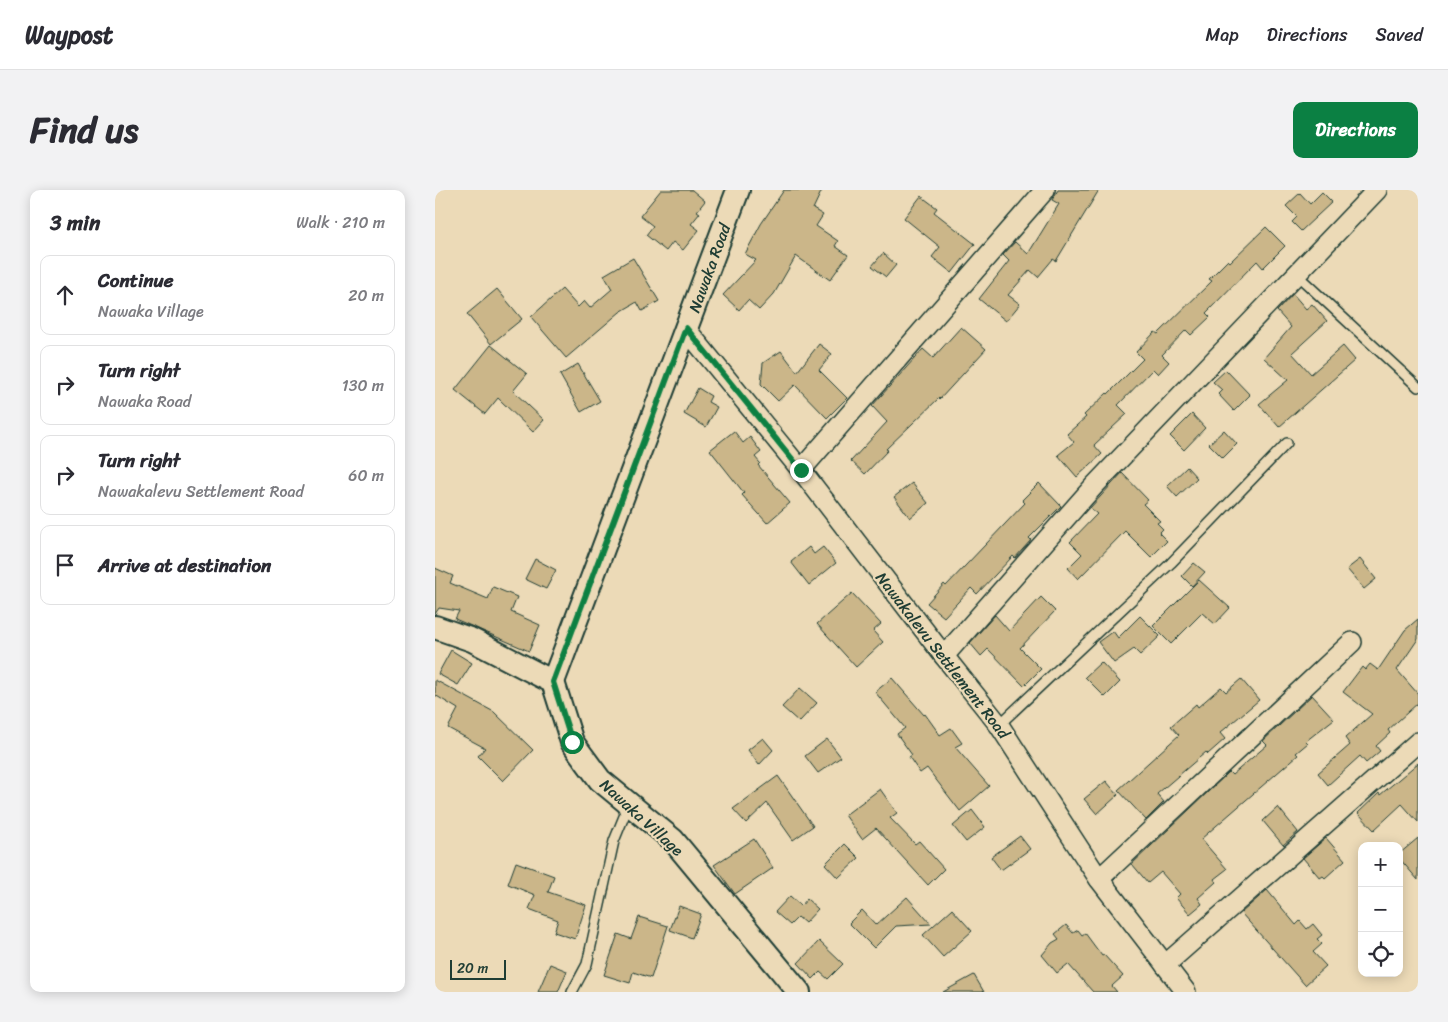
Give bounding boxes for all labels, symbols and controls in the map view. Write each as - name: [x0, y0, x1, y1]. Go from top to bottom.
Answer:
- text: Waypost: [25, 14, 113, 56]
- text: Map: [1206, 19, 1239, 51]
- text: Directions: [1267, 19, 1348, 51]
- text: Saved: [1376, 19, 1423, 51]
- text: Find us: [30, 99, 138, 161]
- button: Directions: [1293, 102, 1418, 158]
- text: 3 min: [50, 204, 100, 242]
- text: Walk · 210 m: [296, 208, 385, 237]
- street label: Nawaka Road: [680, 218, 740, 317]
- text: Continue: [98, 264, 174, 297]
- icon: ahead: [51, 281, 79, 309]
- text: 20 m: [348, 281, 384, 310]
- text: Nawaka Village: [98, 297, 204, 326]
- text: Turn right: [98, 354, 180, 387]
- icon: right: [51, 371, 79, 399]
- text: 130 m: [342, 371, 384, 400]
- text: Nawaka Road: [98, 387, 191, 416]
- text: Turn right: [98, 444, 180, 477]
- route end: [790, 459, 813, 482]
- icon: right: [51, 461, 79, 489]
- text: 60 m: [348, 461, 384, 490]
- text: Nawakalevu Settlement Road: [98, 477, 304, 506]
- text: Arrive at destination: [98, 549, 271, 582]
- icon: arrive: [51, 551, 79, 579]
- street label: Nawakalevu Settlement Road: [868, 565, 1018, 747]
- route start: [561, 731, 584, 754]
- street label: Nawaka Village: [593, 771, 691, 864]
- map controls: [1358, 842, 1403, 977]
- button: +: [1358, 842, 1403, 887]
- button: −: [1358, 887, 1403, 932]
- button: locate: [1358, 932, 1403, 977]
- text: 20 m: [457, 956, 488, 981]
- scale bar: [450, 957, 506, 980]

